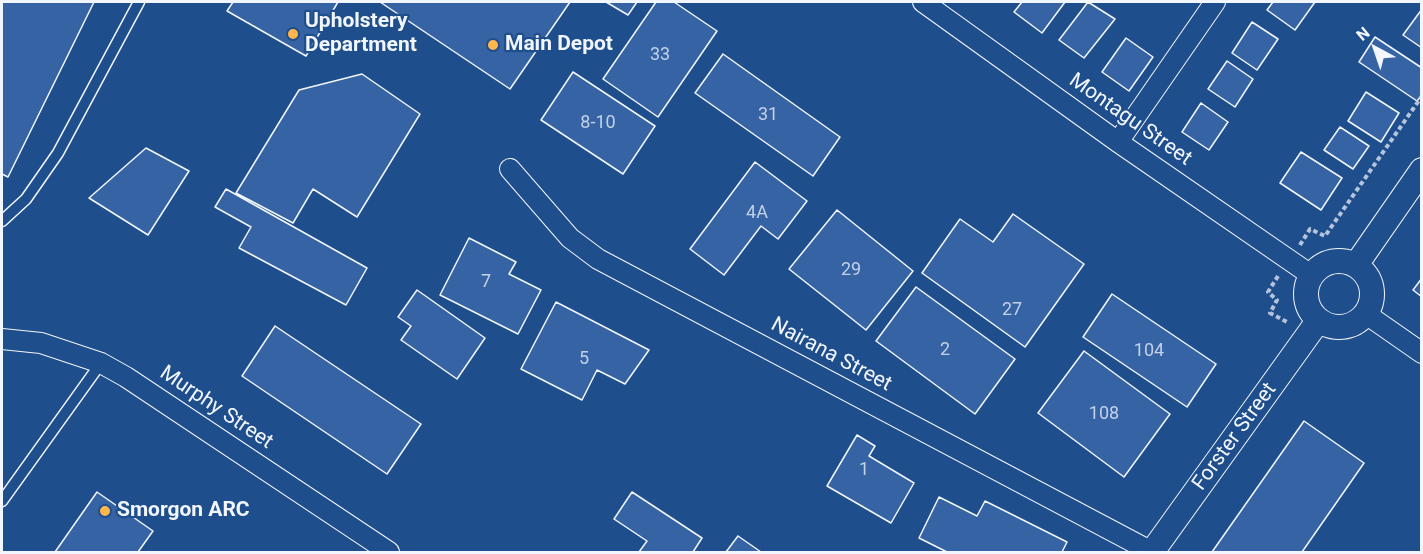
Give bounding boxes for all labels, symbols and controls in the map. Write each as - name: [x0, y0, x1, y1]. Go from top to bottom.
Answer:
- place label: Upholstery Department: [305, 9, 417, 59]
- north arrow: [1345, 18, 1405, 78]
- text: N: [1353, 23, 1374, 45]
- marker: Upholstery Department: [286, 27, 300, 41]
- place label: Main Depot: [505, 32, 613, 58]
- marker: Main Depot: [486, 38, 500, 52]
- house number: 33: [650, 44, 670, 66]
- street label: Montagu Street: [1064, 68, 1196, 172]
- house number: 31: [758, 104, 778, 126]
- house number: 8-10: [580, 112, 616, 134]
- house number: 4A: [746, 202, 768, 224]
- house number: 29: [841, 259, 861, 281]
- house number: 7: [481, 271, 491, 293]
- house number: 27: [1002, 299, 1022, 321]
- street label: Nairana Street: [766, 313, 896, 397]
- house number: 2: [940, 339, 950, 361]
- house number: 104: [1134, 340, 1164, 362]
- house number: 5: [579, 348, 589, 370]
- street label: Murphy Street: [155, 361, 277, 455]
- street label: Forster Street: [1187, 378, 1283, 496]
- house number: 108: [1089, 403, 1119, 425]
- house number: 1: [859, 459, 869, 481]
- place label: Smorgon ARC: [117, 498, 250, 524]
- marker: Smorgon ARC: [98, 504, 112, 518]

